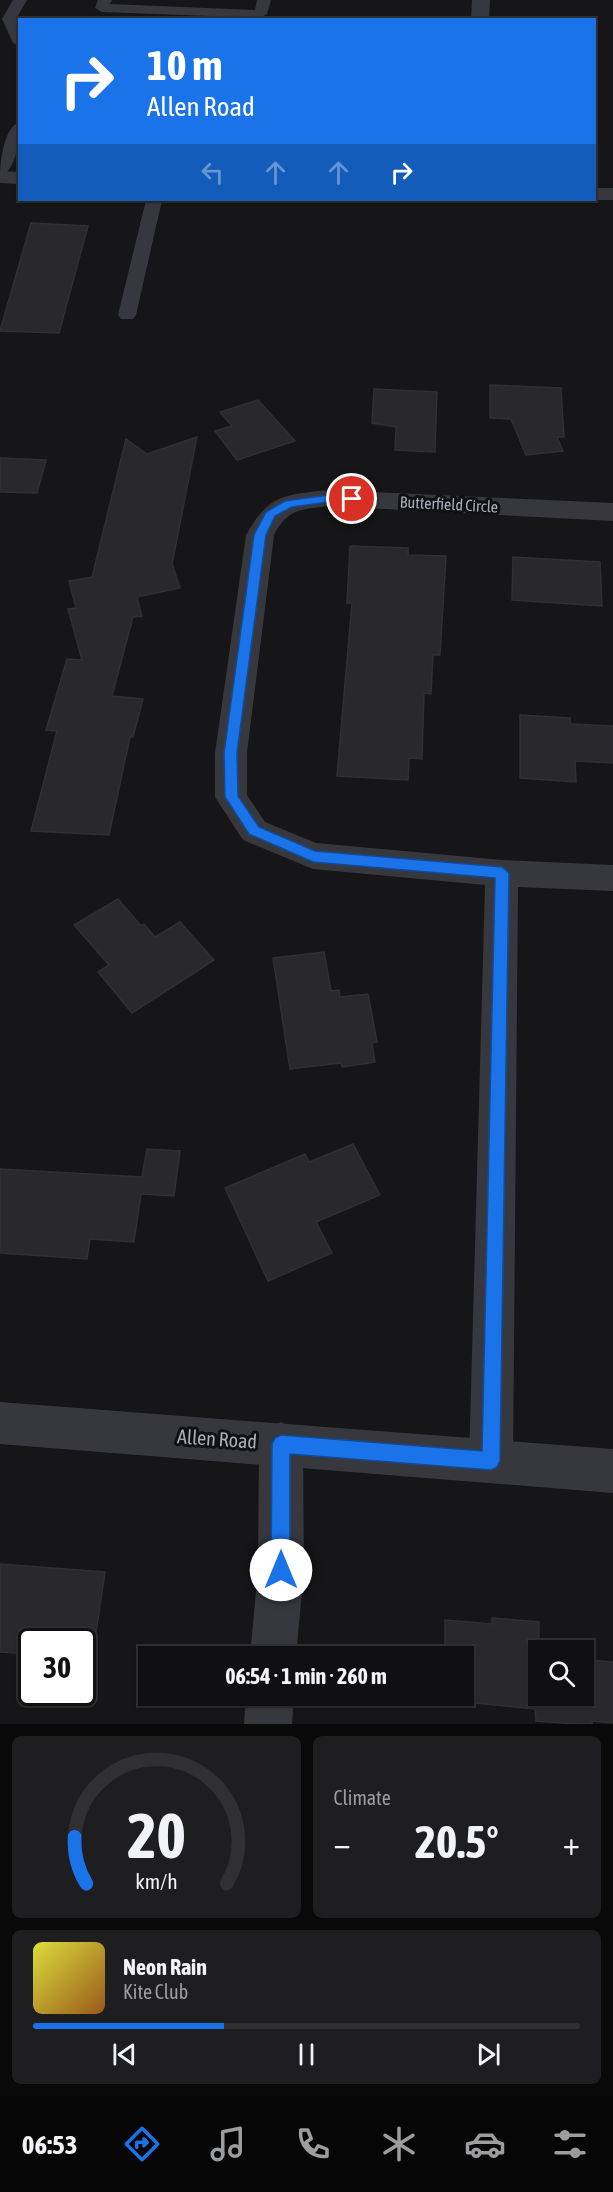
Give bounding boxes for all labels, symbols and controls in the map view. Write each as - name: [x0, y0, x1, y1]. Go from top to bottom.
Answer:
- text: 10 m: [147, 41, 222, 89]
- icon: right: [48, 42, 126, 120]
- text: Allen Road: [147, 91, 255, 122]
- icon: left: [196, 156, 229, 189]
- icon: ahead: [259, 156, 292, 189]
- icon: ahead: [322, 156, 355, 189]
- icon: right: [385, 156, 418, 189]
- pin: [326, 473, 377, 524]
- icon: arrive: [335, 482, 368, 515]
- street label: Butterfield Circle: [399, 492, 499, 516]
- street label: Allen Road: [176, 1424, 258, 1453]
- position arrow: [249, 1538, 313, 1602]
- speed limit sign: 30: [18, 1628, 96, 1706]
- map controls: [528, 1640, 594, 1706]
- button: search: [528, 1640, 594, 1706]
- text: 06:54 · 1 min · 260 m: [225, 1663, 387, 1689]
- text: Climate: [334, 1786, 391, 1809]
- text: 20: [127, 1800, 186, 1871]
- text: 20.5°: [415, 1816, 499, 1868]
- text: −: [334, 1824, 351, 1862]
- text: +: [563, 1824, 580, 1862]
- text: km/h: [135, 1869, 178, 1894]
- text: Neon Rain: [123, 1954, 207, 1980]
- text: Kite Club: [123, 1980, 188, 2003]
- icon: previous: [108, 2038, 141, 2071]
- icon: pause: [290, 2038, 323, 2071]
- icon: next: [472, 2038, 505, 2071]
- icon: directions: [121, 2123, 163, 2165]
- icon: music: [207, 2123, 249, 2165]
- icon: phone: [292, 2123, 334, 2165]
- icon: climate: [378, 2123, 420, 2165]
- icon: car: [464, 2123, 506, 2165]
- icon: filters: [549, 2123, 591, 2165]
- text: 06:53: [22, 2129, 77, 2160]

